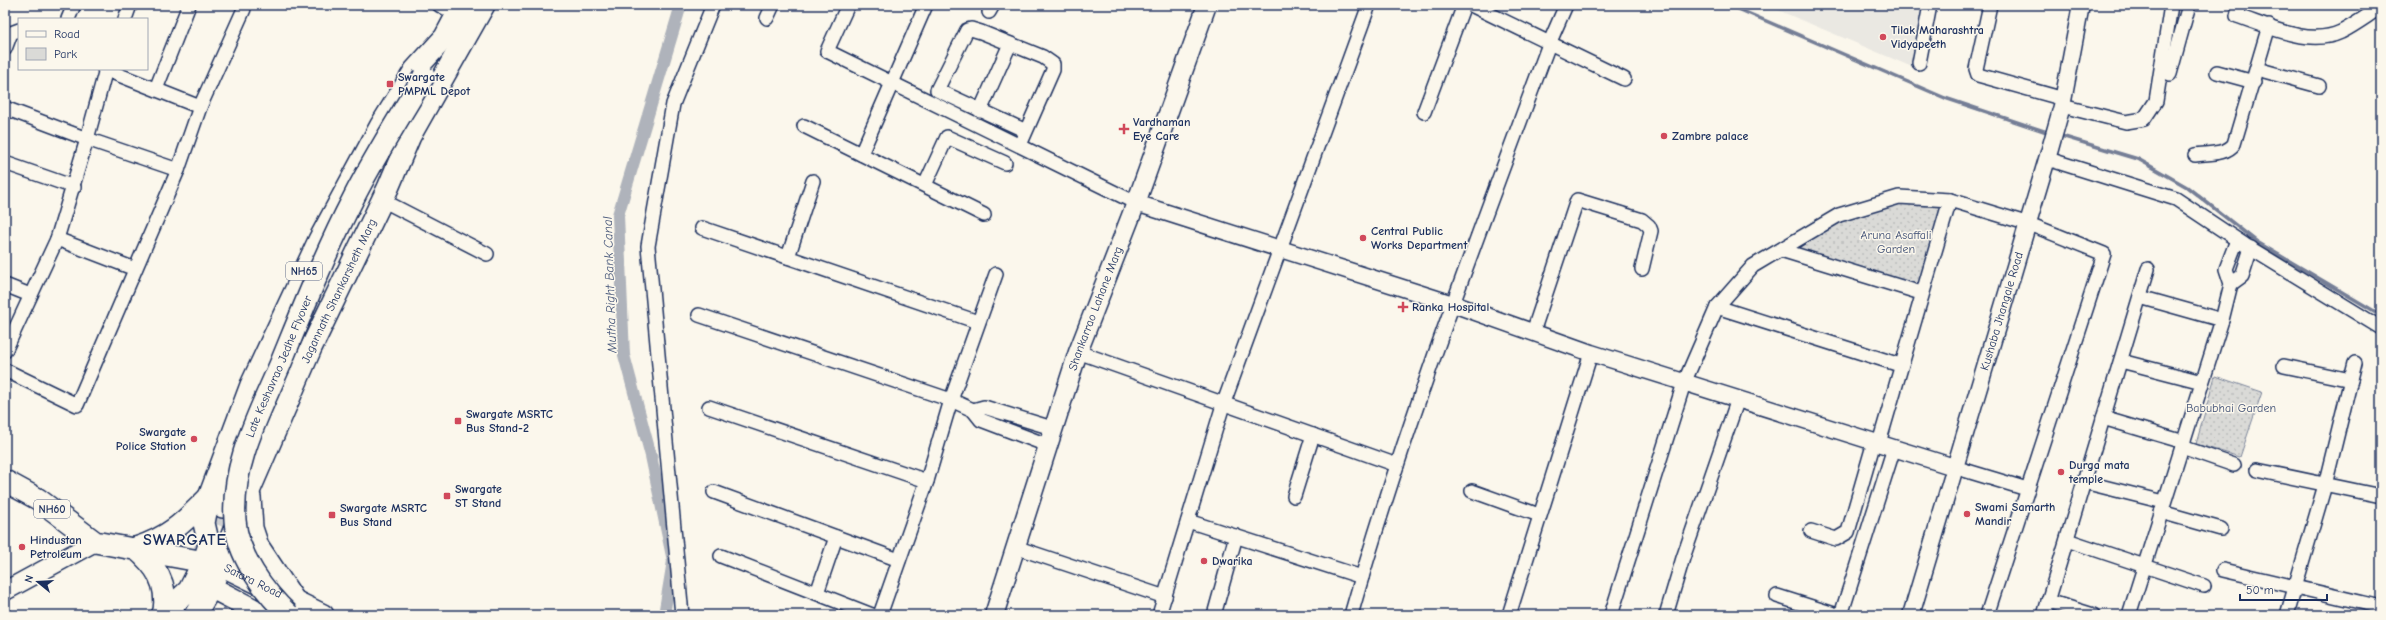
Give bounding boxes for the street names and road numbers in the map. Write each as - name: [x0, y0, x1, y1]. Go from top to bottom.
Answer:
- street label: Jagannath Shankarsheth Marg: [298, 216, 379, 365]
- street label: Shankarrao Lahane Marg: [1066, 244, 1125, 372]
- street label: Kushaba Jhangale Road: [1977, 250, 2026, 372]
- road number: NH65: [286, 262, 322, 280]
- street label: Late Keshavrao Jedhe Flyover: [243, 293, 315, 439]
- road number: NH60: [34, 500, 70, 518]
- street label: Satara Road: [222, 561, 285, 601]

